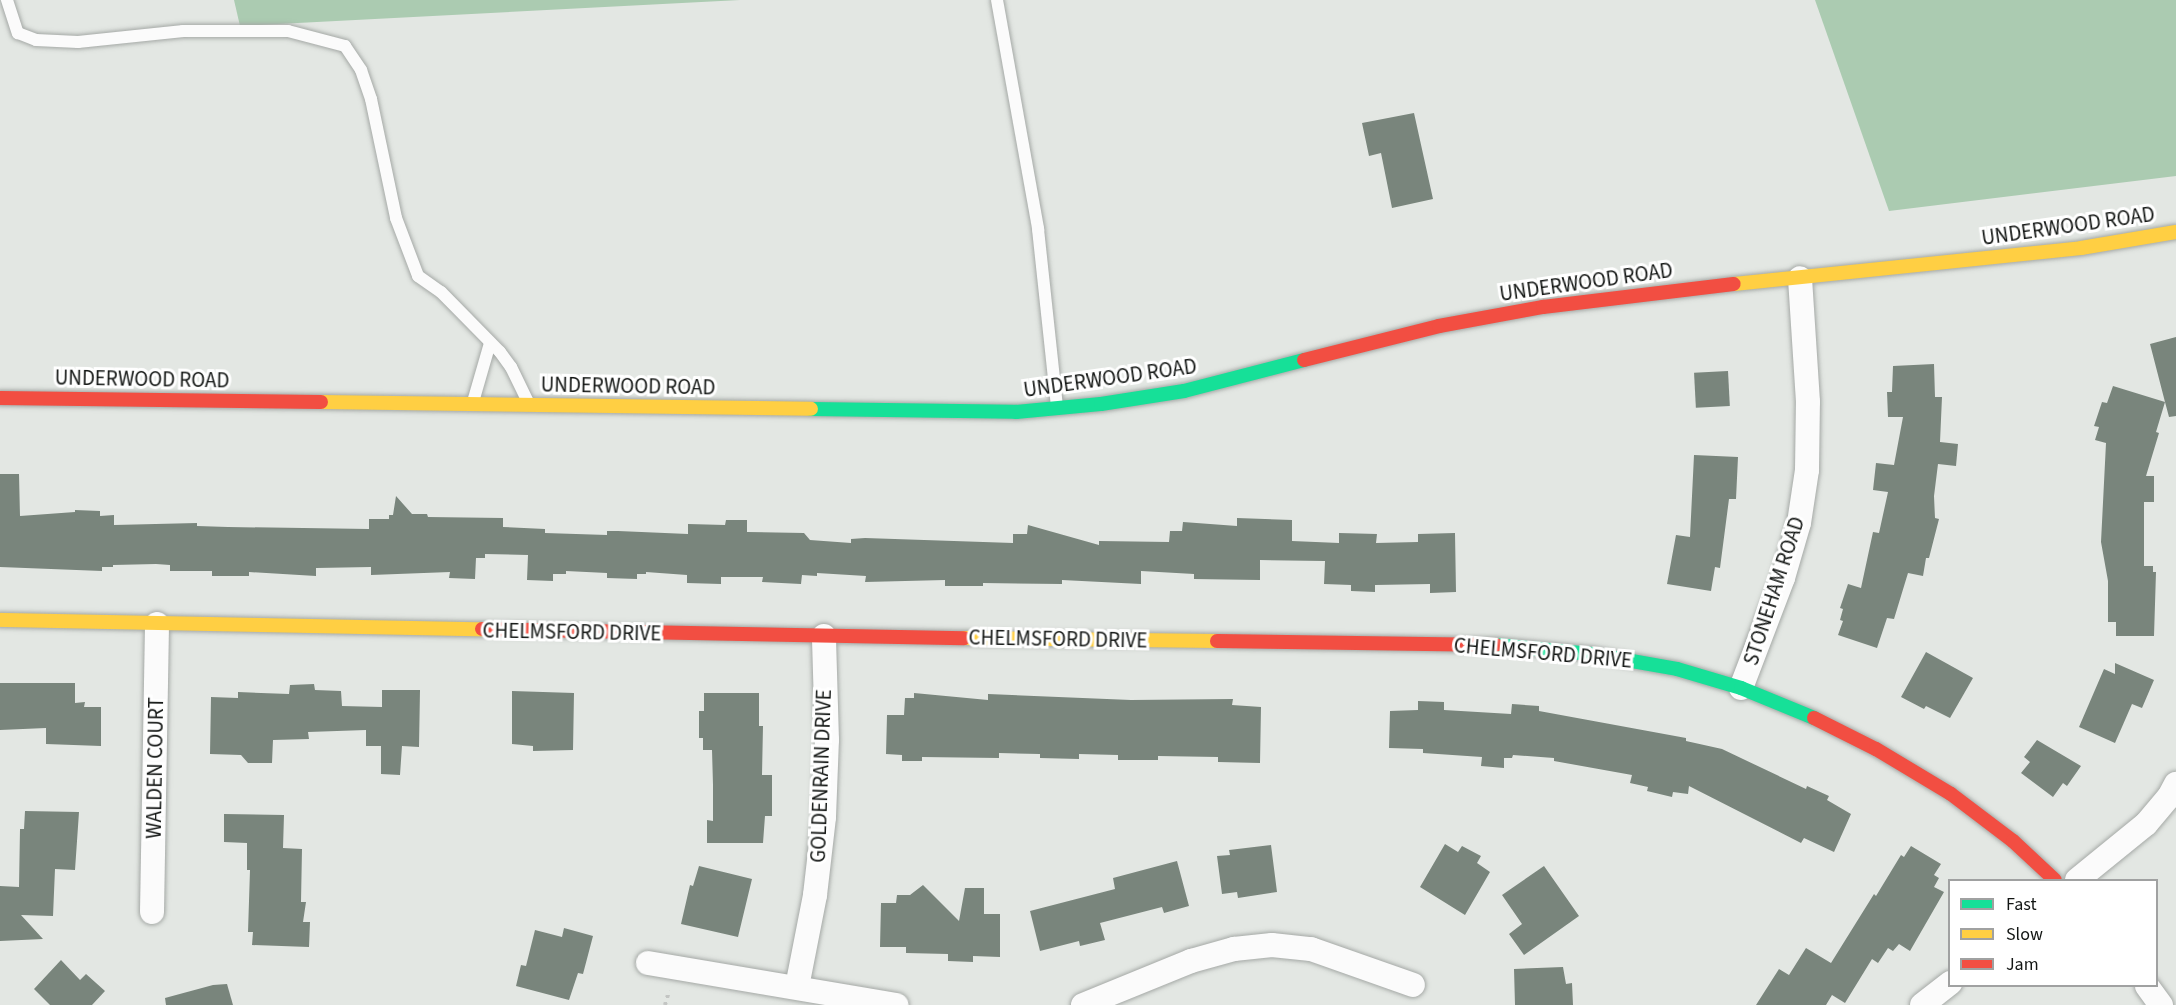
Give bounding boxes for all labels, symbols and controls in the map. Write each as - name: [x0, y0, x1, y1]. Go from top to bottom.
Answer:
- street label: UNDERWOOD ROAD: [1980, 201, 2156, 251]
- street label: UNDERWOOD ROAD: [1498, 257, 1674, 307]
- street label: UNDERWOOD ROAD: [1022, 353, 1198, 403]
- street label: UNDERWOOD ROAD: [55, 365, 229, 393]
- street label: UNDERWOOD ROAD: [541, 372, 715, 400]
- street label: STONEHAM ROAD: [1738, 514, 1810, 668]
- street label: CHELMSFORD DRIVE: [482, 618, 662, 646]
- street label: CHELMSFORD DRIVE: [968, 625, 1148, 653]
- street label: CHELMSFORD DRIVE: [1453, 633, 1633, 673]
- street label: GOLDENRAIN DRIVE: [805, 689, 837, 863]
- street label: WALDEN COURT: [141, 697, 169, 839]
- legend: [1948, 879, 2158, 987]
- text: Fast: [2006, 892, 2037, 917]
- text: Slow: [2006, 922, 2043, 947]
- text: Jam: [2006, 952, 2039, 977]

